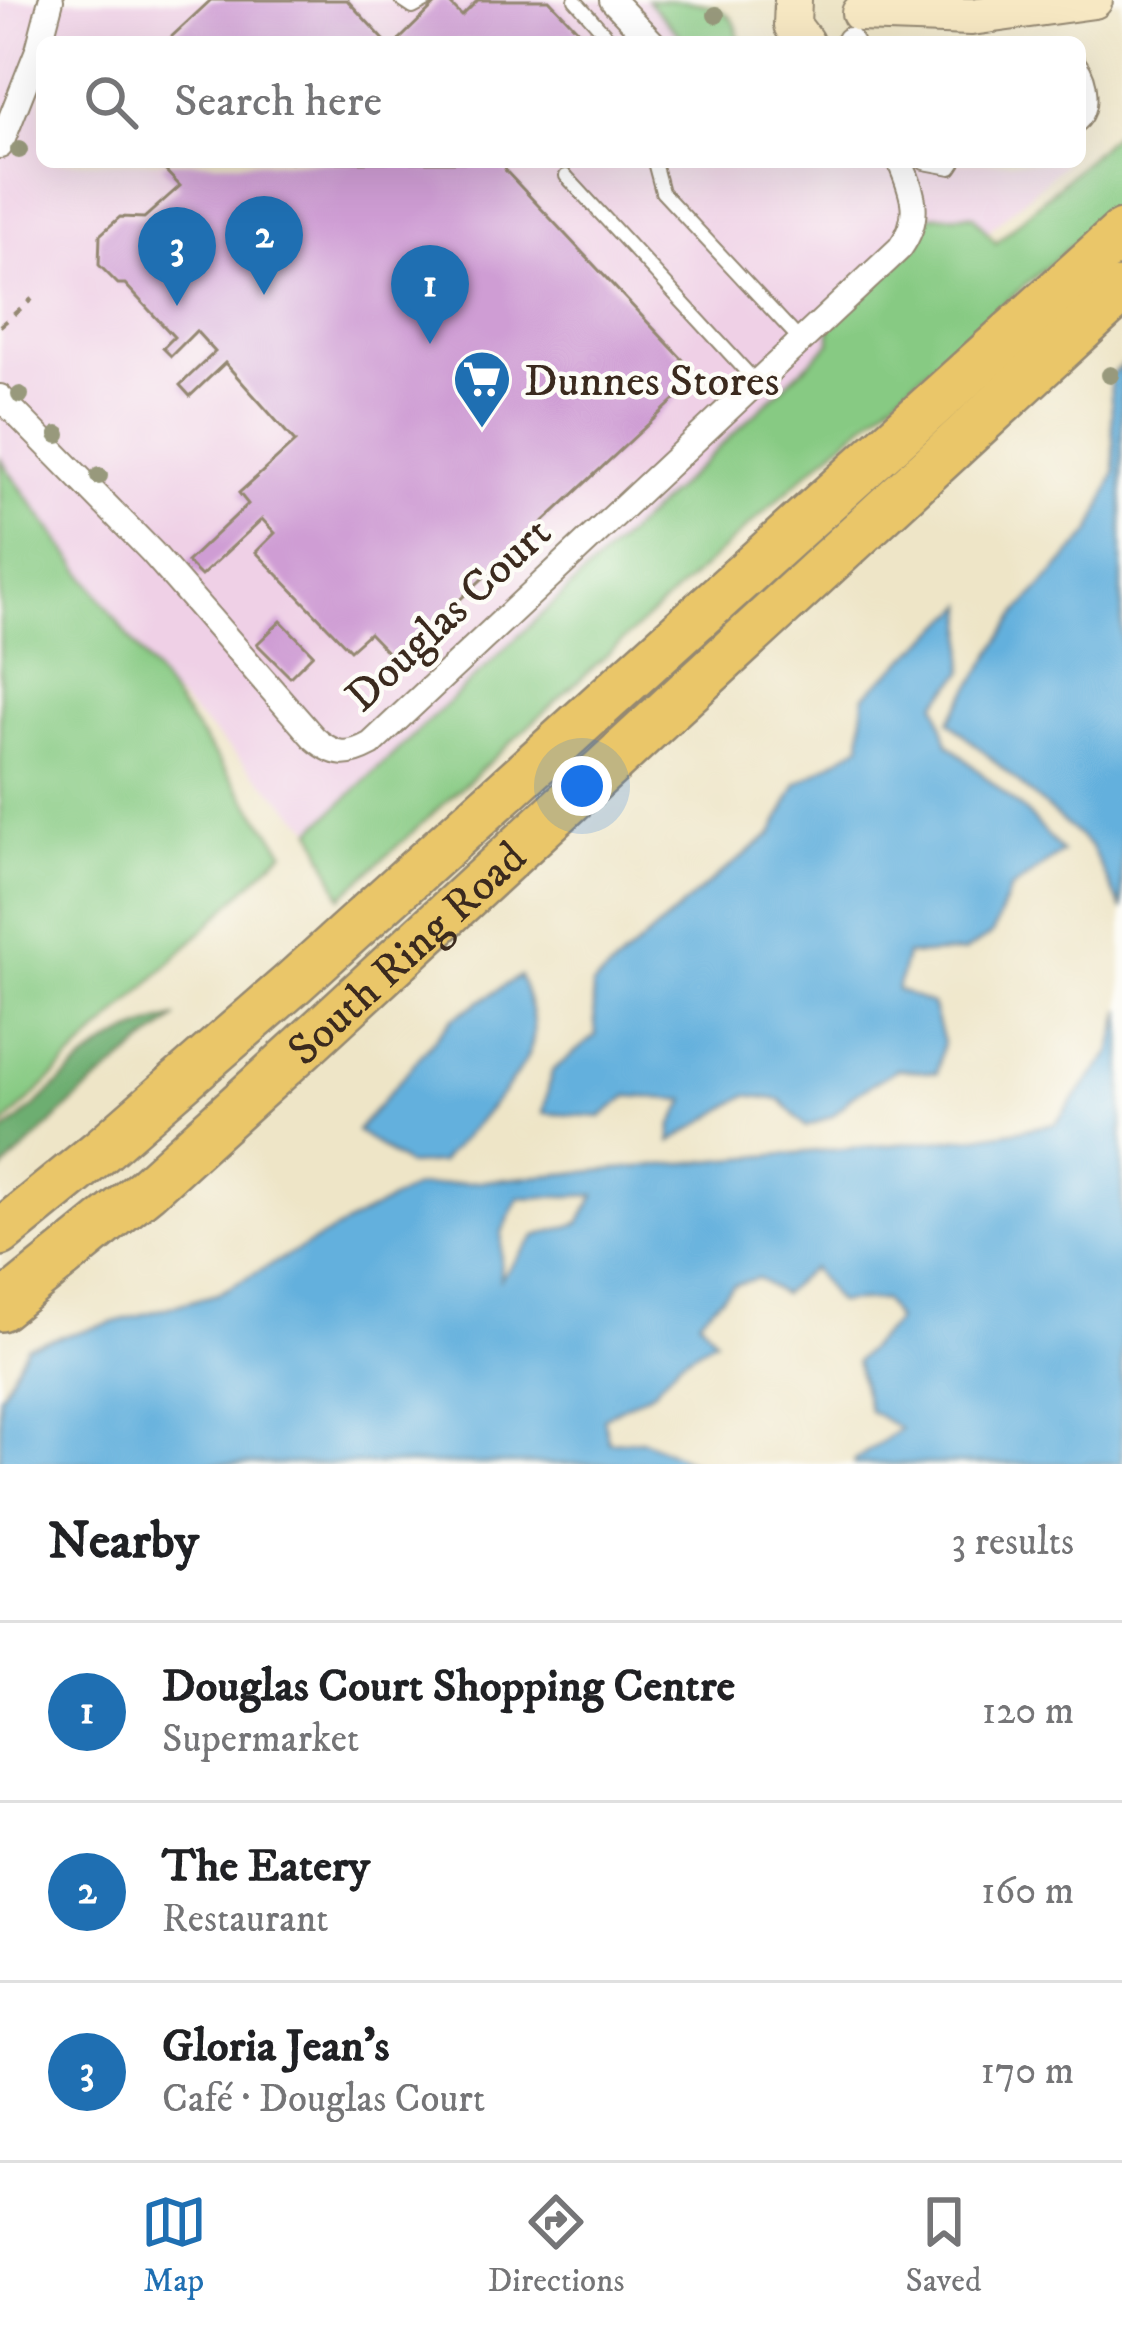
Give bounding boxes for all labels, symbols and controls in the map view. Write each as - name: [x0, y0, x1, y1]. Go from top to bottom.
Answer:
- search box: [36, 36, 1086, 168]
- icon: search: [78, 69, 144, 135]
- text: Search here: [174, 74, 382, 130]
- pin: 2: [225, 196, 303, 295]
- pin: 3: [138, 207, 216, 306]
- pin: 1: [391, 245, 469, 344]
- supermarket icon: Dunnes Stores: [451, 348, 513, 430]
- place label: Dunnes Stores: [524, 354, 780, 410]
- street label: Douglas Court: [334, 506, 564, 725]
- your location: [552, 756, 612, 816]
- street label: South Ring Road: [277, 830, 539, 1078]
- text: Nearby: [48, 1510, 199, 1574]
- text: 3 results: [951, 1518, 1074, 1567]
- text: Douglas Court Shopping Centre: [162, 1659, 735, 1715]
- text: 1: [80, 1687, 94, 1736]
- text: 120 m: [982, 1687, 1074, 1736]
- text: Supermarket: [162, 1715, 359, 1764]
- text: The Eatery: [162, 1839, 370, 1895]
- text: 2: [77, 1867, 97, 1916]
- text: 160 m: [981, 1867, 1074, 1916]
- text: Restaurant: [162, 1895, 329, 1944]
- text: Gloria Jean's: [162, 2019, 390, 2075]
- text: 3: [80, 2047, 94, 2096]
- text: 170 m: [980, 2047, 1074, 2096]
- text: Café · Douglas Court: [162, 2075, 485, 2124]
- tab: Map: [141, 2189, 207, 2302]
- tab: Directions: [488, 2189, 624, 2302]
- tab: Saved: [906, 2189, 981, 2302]

